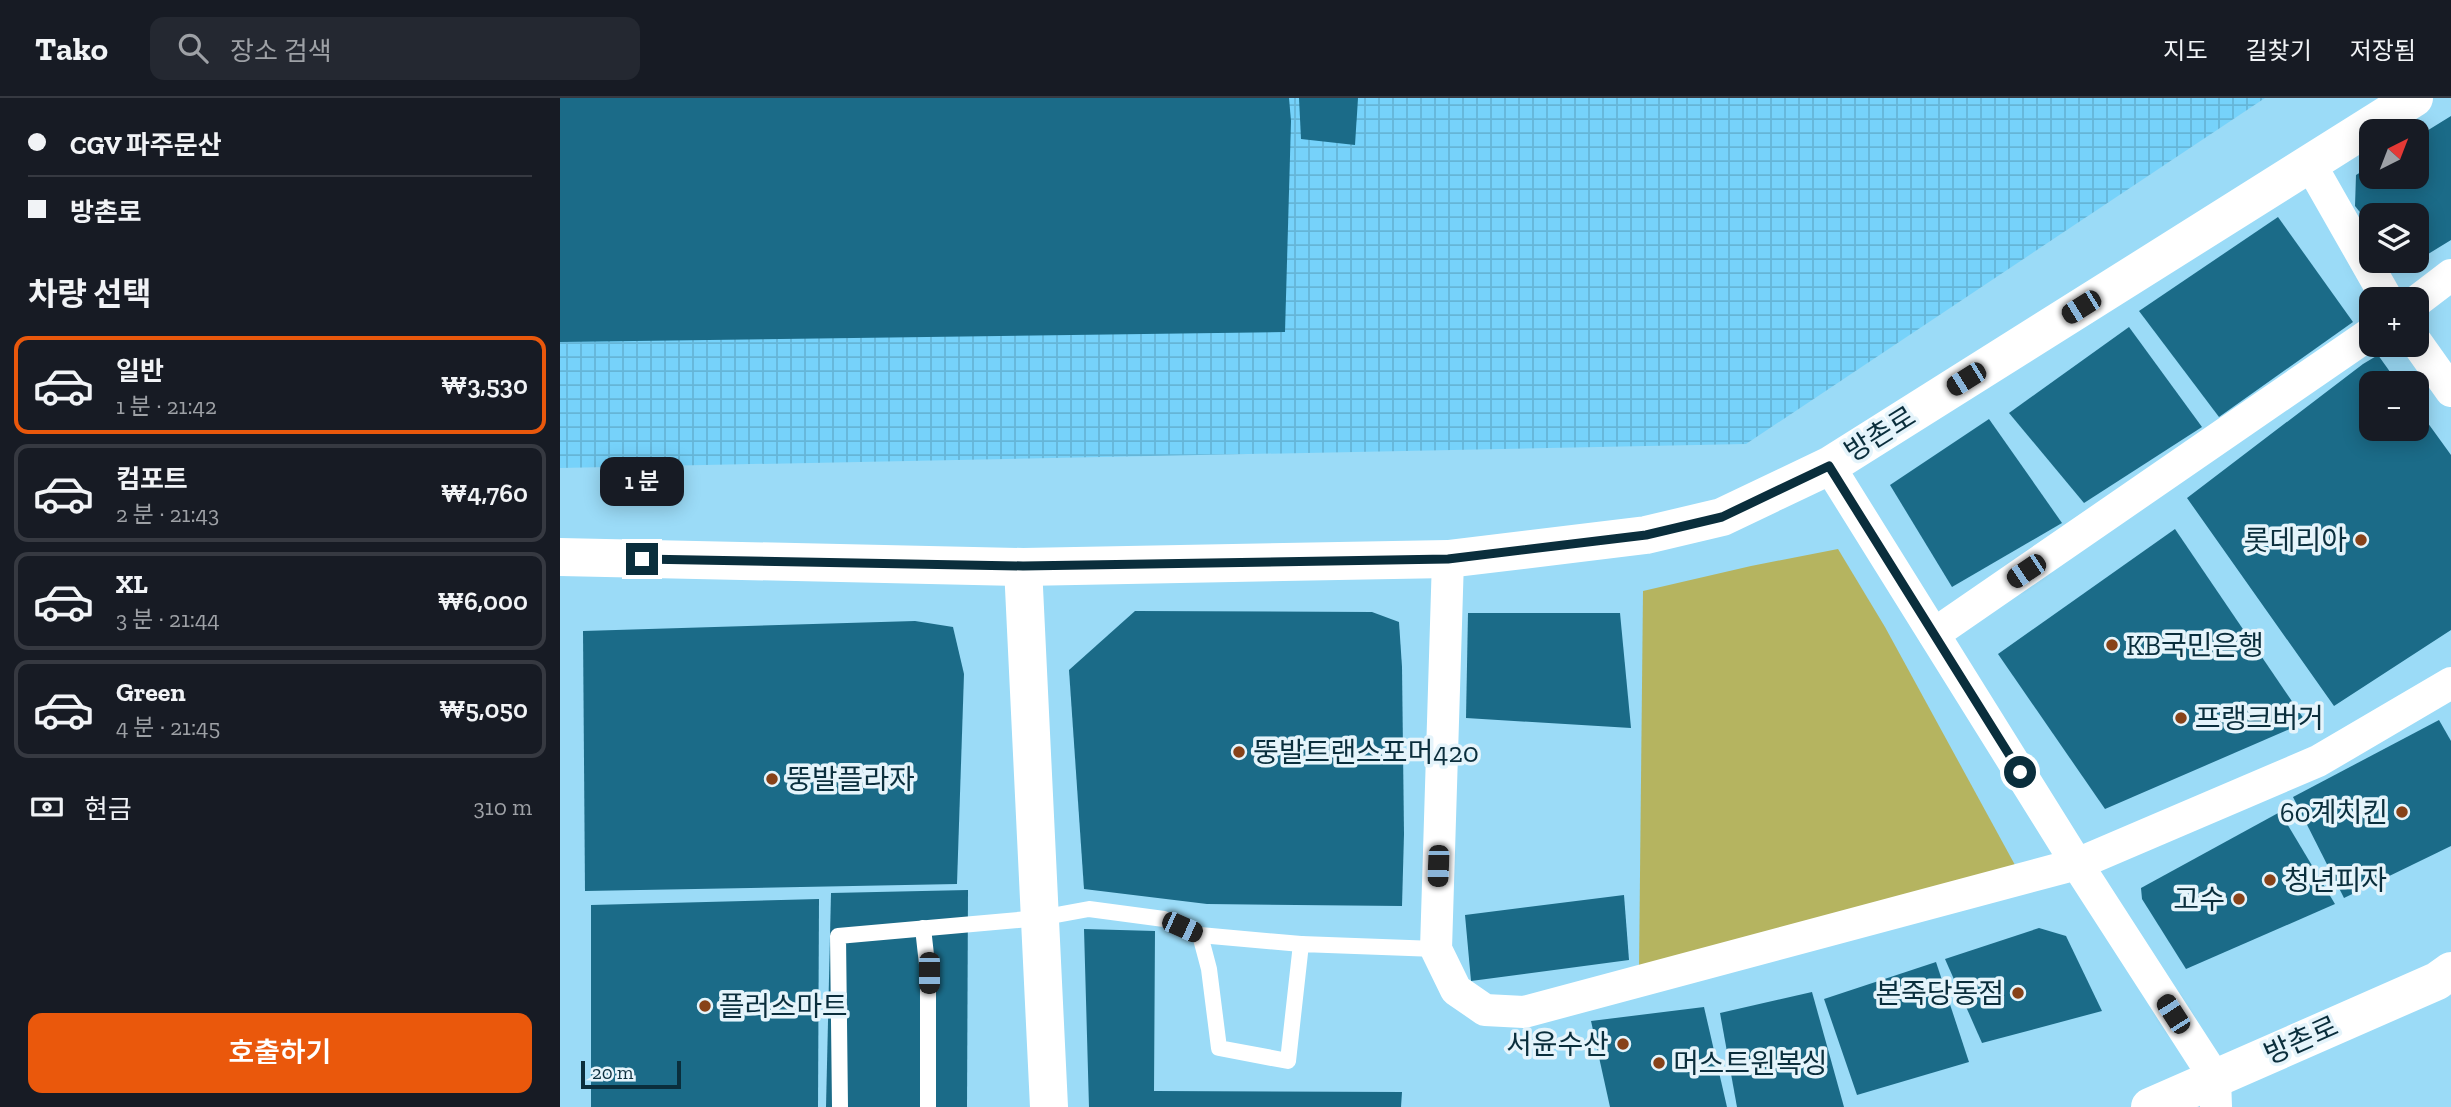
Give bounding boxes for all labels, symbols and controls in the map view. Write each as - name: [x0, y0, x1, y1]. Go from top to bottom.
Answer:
- search box: [150, 17, 640, 80]
- text: Tako: [35, 29, 108, 68]
- icon: search: [174, 29, 212, 67]
- text: 장소 검색: [230, 35, 332, 67]
- text: 지도: [2163, 36, 2208, 65]
- text: 길찾기: [2246, 36, 2312, 65]
- text: 저장됨: [2350, 36, 2416, 65]
- north arrow: [2359, 119, 2429, 189]
- map controls: [2359, 119, 2429, 441]
- text: CGV 파주문산: [70, 129, 222, 161]
- text: 방촌로: [70, 196, 142, 228]
- button: layers: [2359, 203, 2429, 273]
- text: 차량 선택: [28, 275, 152, 313]
- car: [2058, 287, 2105, 327]
- button: +: [2359, 287, 2429, 357]
- icon: car: [32, 354, 95, 417]
- text: 일반: [116, 355, 164, 387]
- car: [1943, 359, 1990, 399]
- text: ₩3,530: [441, 369, 528, 401]
- button: −: [2359, 371, 2429, 441]
- text: 1 분 · 21:42: [116, 392, 217, 420]
- street label: 방촌로: [1838, 400, 1922, 468]
- callout: 1 분: [600, 458, 684, 506]
- icon: car: [32, 462, 95, 525]
- text: 컴포트: [116, 463, 188, 495]
- text: 1 분: [625, 467, 659, 495]
- text: ₩4,760: [441, 477, 528, 509]
- text: 2 분 · 21:43: [116, 500, 219, 528]
- place label: 롯데리아: [2244, 524, 2347, 557]
- marker: 롯데리아: [2353, 532, 2369, 548]
- route end: [626, 543, 658, 575]
- car: [2003, 551, 2050, 591]
- text: XL: [116, 568, 148, 600]
- icon: car: [32, 570, 95, 633]
- text: ₩6,000: [437, 585, 528, 617]
- text: 3 분 · 21:44: [116, 605, 220, 633]
- place label: KB국민은행: [2126, 629, 2264, 662]
- marker: KB국민은행: [2104, 637, 2120, 653]
- text: Green: [116, 676, 186, 708]
- icon: car: [32, 678, 95, 741]
- text: ₩5,050: [439, 693, 528, 725]
- place label: 프랭크버거: [2195, 702, 2324, 735]
- marker: 프랭크버거: [2173, 710, 2189, 726]
- text: 4 분 · 21:45: [116, 713, 220, 741]
- place label: 뚱발트랜스포머420: [1253, 736, 1479, 769]
- marker: 뚱발트랜스포머420: [1231, 744, 1247, 760]
- route start: [2004, 756, 2036, 788]
- place label: 뚱발플라자: [786, 763, 915, 796]
- marker: 뚱발플라자: [764, 771, 780, 787]
- icon: cash: [28, 788, 66, 826]
- text: 현금: [84, 793, 132, 825]
- text: 310 m: [474, 793, 532, 821]
- place label: 60계치킨: [2280, 796, 2388, 829]
- marker: 60계치킨: [2394, 804, 2410, 820]
- car: [1427, 845, 1450, 887]
- place label: 청년피자: [2284, 864, 2387, 897]
- marker: 청년피자: [2262, 872, 2278, 888]
- place label: 고수: [2173, 883, 2225, 916]
- marker: 고수: [2231, 891, 2247, 907]
- car: [1159, 909, 1206, 945]
- car: [919, 952, 940, 994]
- place label: 본죽당동점: [1875, 977, 2004, 1010]
- marker: 본죽당동점: [2010, 985, 2026, 1001]
- place label: 플러스마트: [719, 990, 848, 1023]
- car: [2153, 991, 2194, 1037]
- marker: 플러스마트: [697, 998, 713, 1014]
- street label: 방촌로: [2259, 1009, 2343, 1071]
- button: 호출하기: [28, 1013, 532, 1093]
- place label: 서윤수산: [1506, 1028, 1609, 1061]
- marker: 서윤수산: [1615, 1036, 1631, 1052]
- place label: 머스트윈복싱: [1673, 1047, 1828, 1080]
- marker: 머스트윈복싱: [1651, 1055, 1667, 1071]
- scale bar: [581, 1058, 681, 1090]
- text: 20 m: [592, 1061, 633, 1084]

